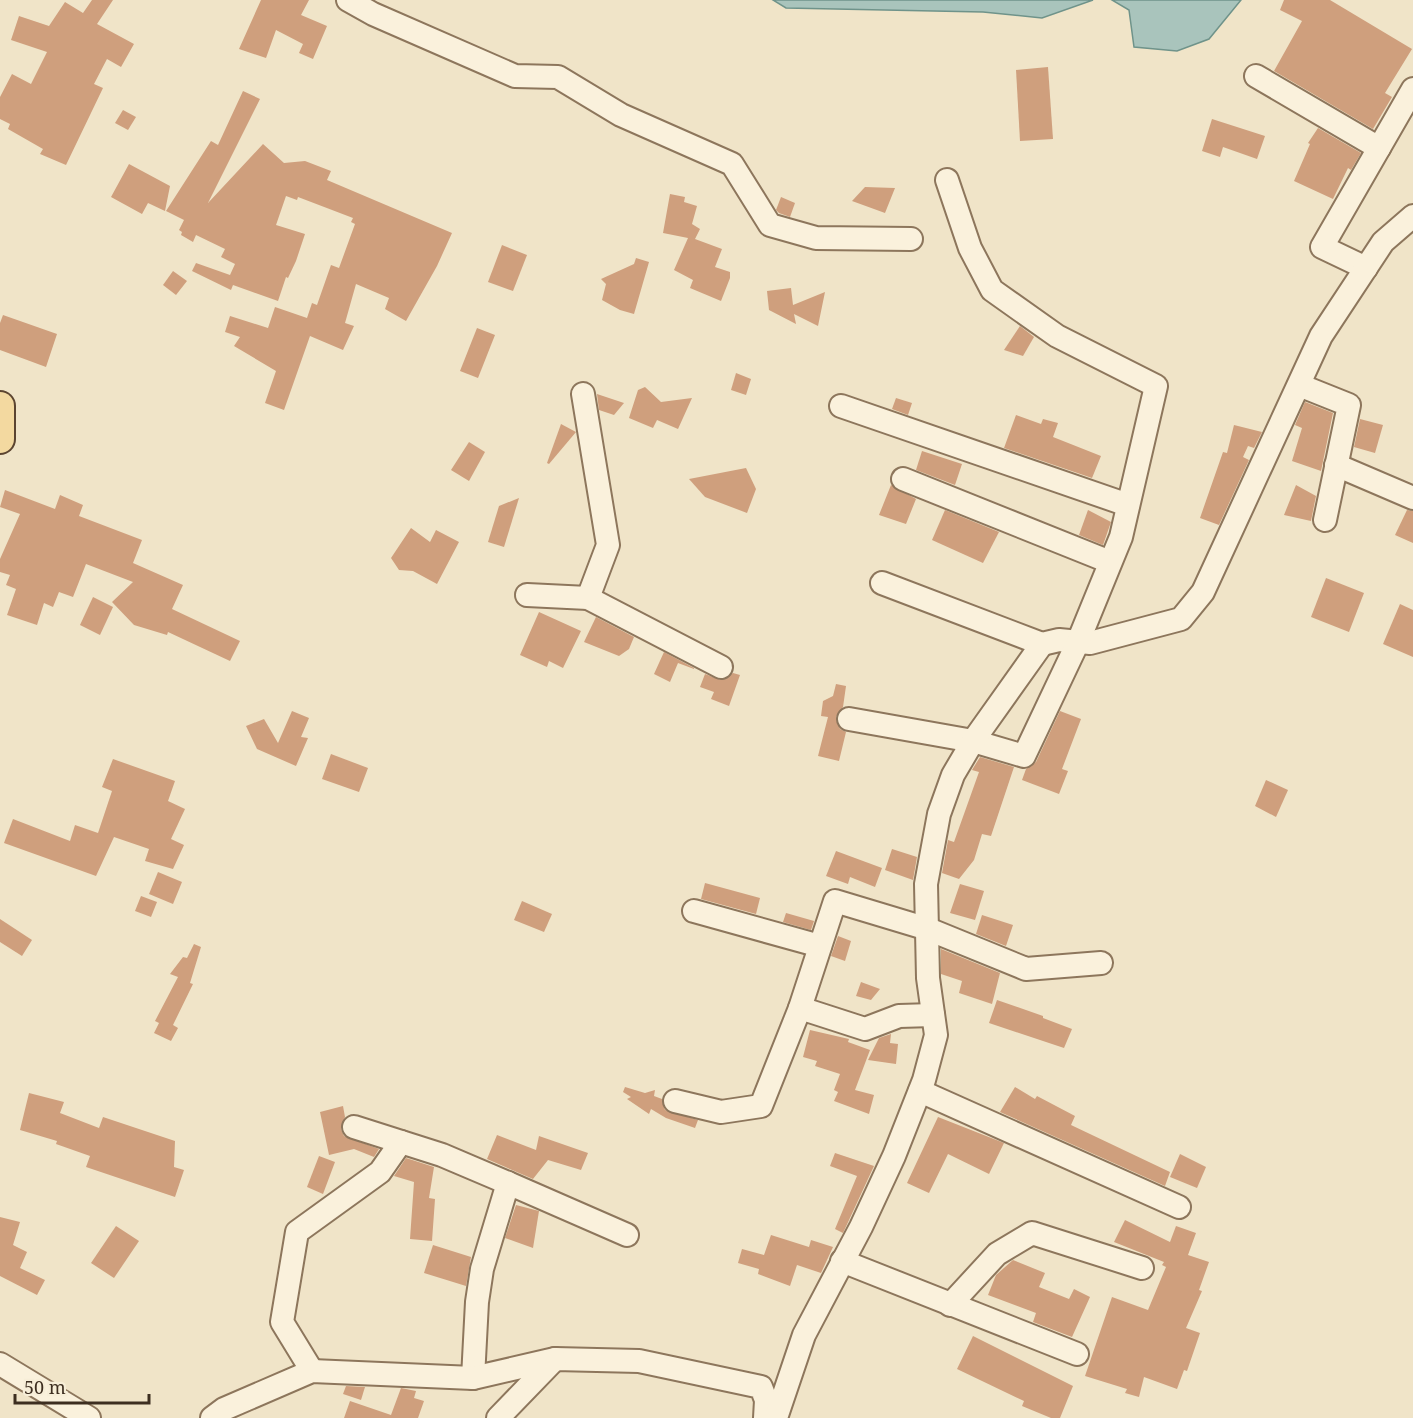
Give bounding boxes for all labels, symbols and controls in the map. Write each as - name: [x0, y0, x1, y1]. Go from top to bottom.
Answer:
- scale bar: [15, 1367, 148, 1405]
- text: 50 m: [24, 1375, 66, 1399]

